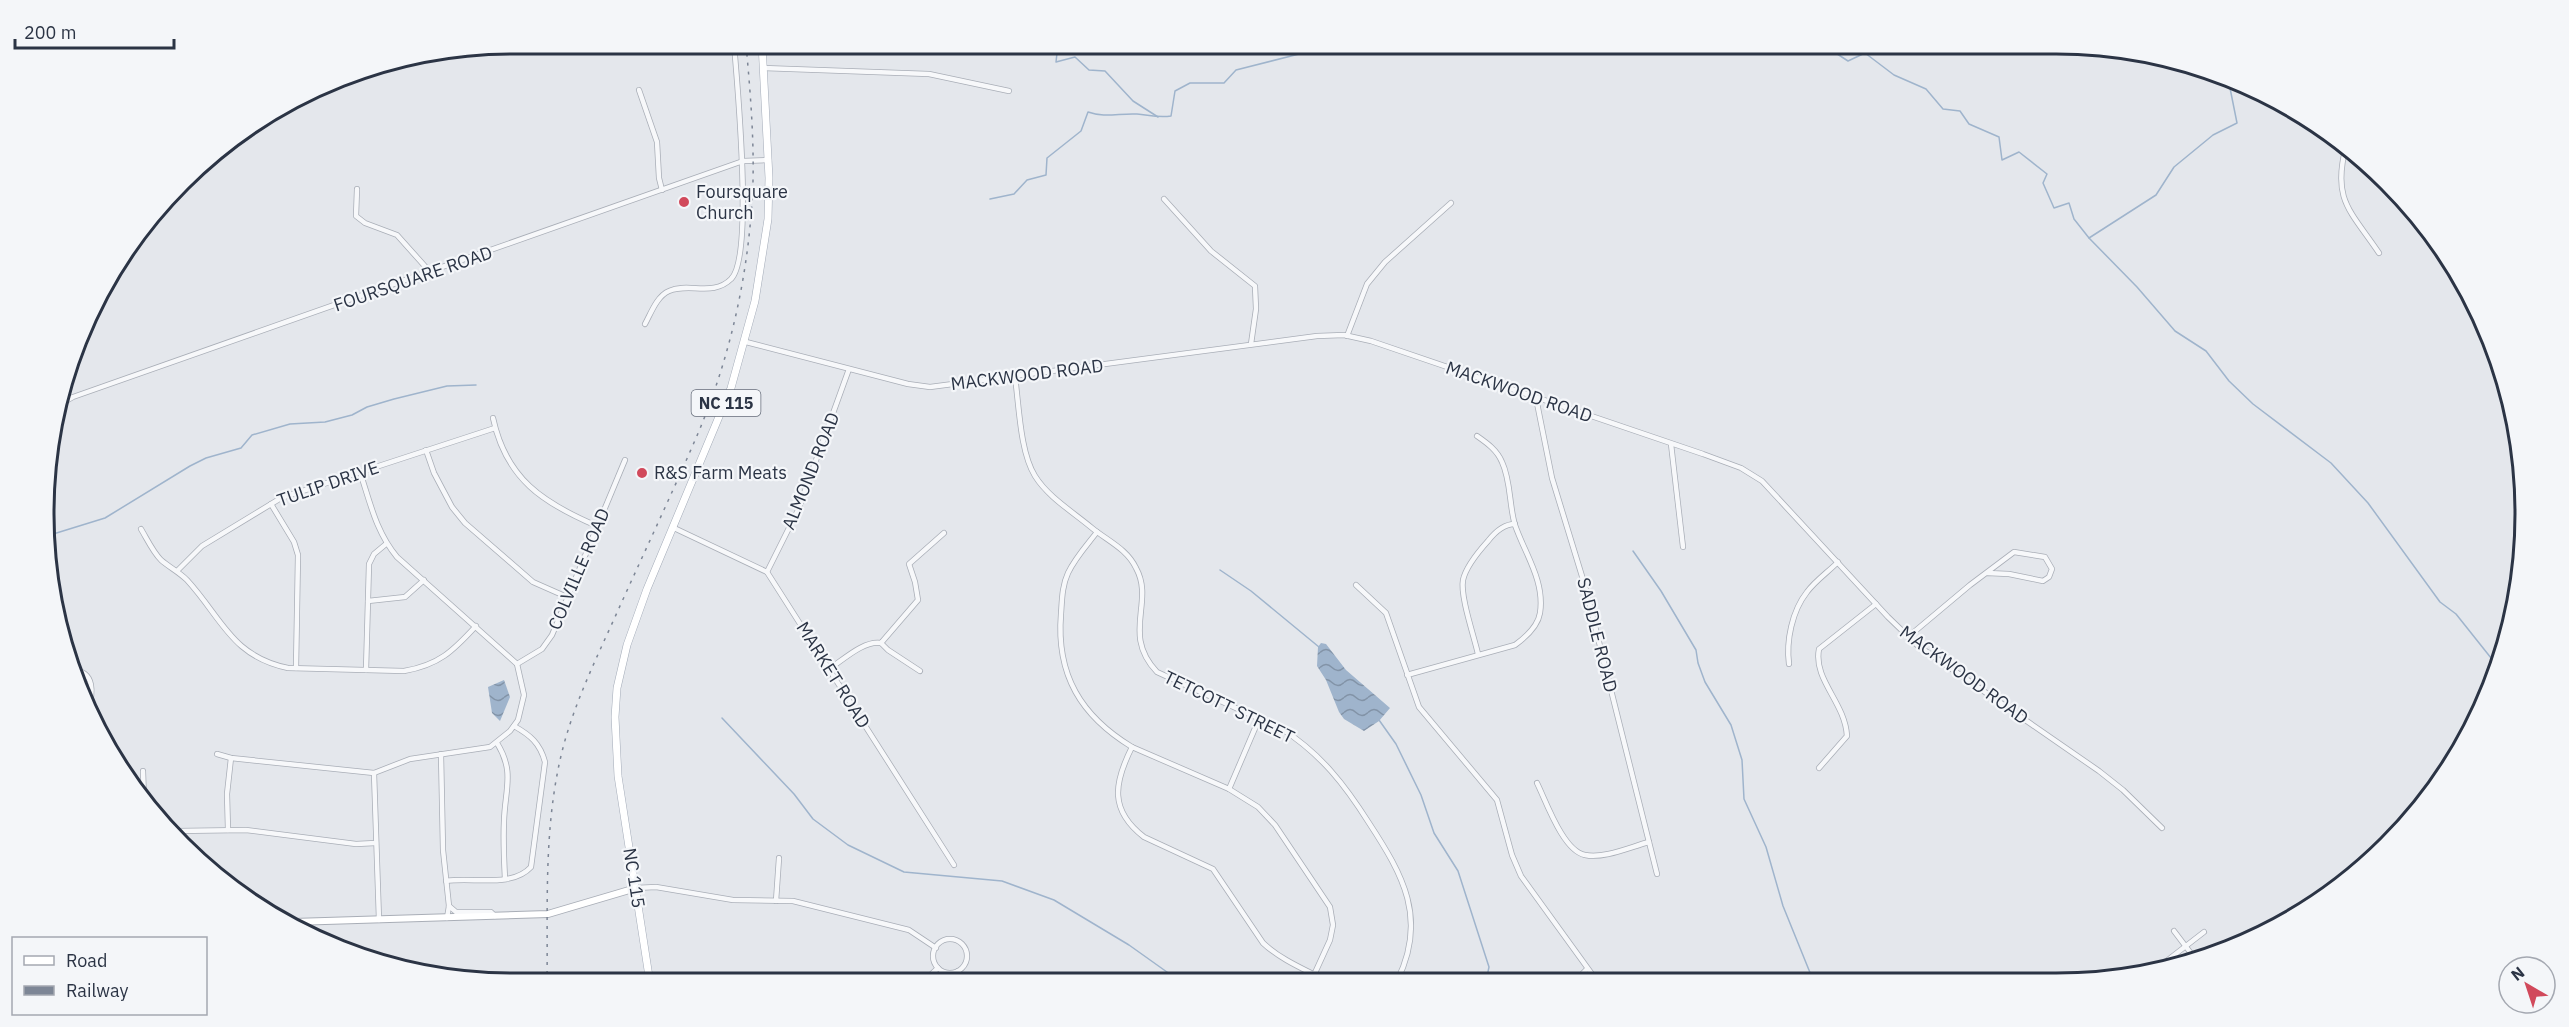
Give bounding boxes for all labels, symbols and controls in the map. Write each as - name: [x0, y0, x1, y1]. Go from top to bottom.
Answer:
- scale bar: [15, 12, 174, 50]
- text: 200 m: [24, 21, 76, 44]
- place label: Foursquare Church: [696, 180, 788, 224]
- marker: Foursquare Church: [677, 195, 691, 209]
- street label: FOURSQUARE ROAD: [330, 241, 495, 317]
- street label: MACKWOOD ROAD: [949, 354, 1105, 395]
- street label: MACKWOOD ROAD: [1443, 356, 1596, 427]
- road number: NC 115: [692, 390, 760, 416]
- street label: ALMOND ROAD: [777, 409, 845, 533]
- street label: TULIP DRIVE: [274, 455, 382, 512]
- place label: R&S Farm Meats: [654, 461, 787, 484]
- marker: R&S Farm Meats: [635, 466, 649, 480]
- street label: COLVILLE ROAD: [543, 504, 615, 633]
- street label: SADDLE ROAD: [1572, 575, 1623, 695]
- street label: MARKET ROAD: [791, 617, 875, 732]
- street label: MACKWOOD ROAD: [1895, 620, 2033, 729]
- street label: TETCOTT STREET: [1160, 665, 1298, 748]
- street label: NC 115: [618, 846, 651, 910]
- legend: [12, 937, 207, 1015]
- text: Road: [66, 949, 107, 972]
- north arrow: [2497, 955, 2557, 1015]
- text: N: [2507, 962, 2528, 985]
- text: Railway: [66, 979, 128, 1002]

